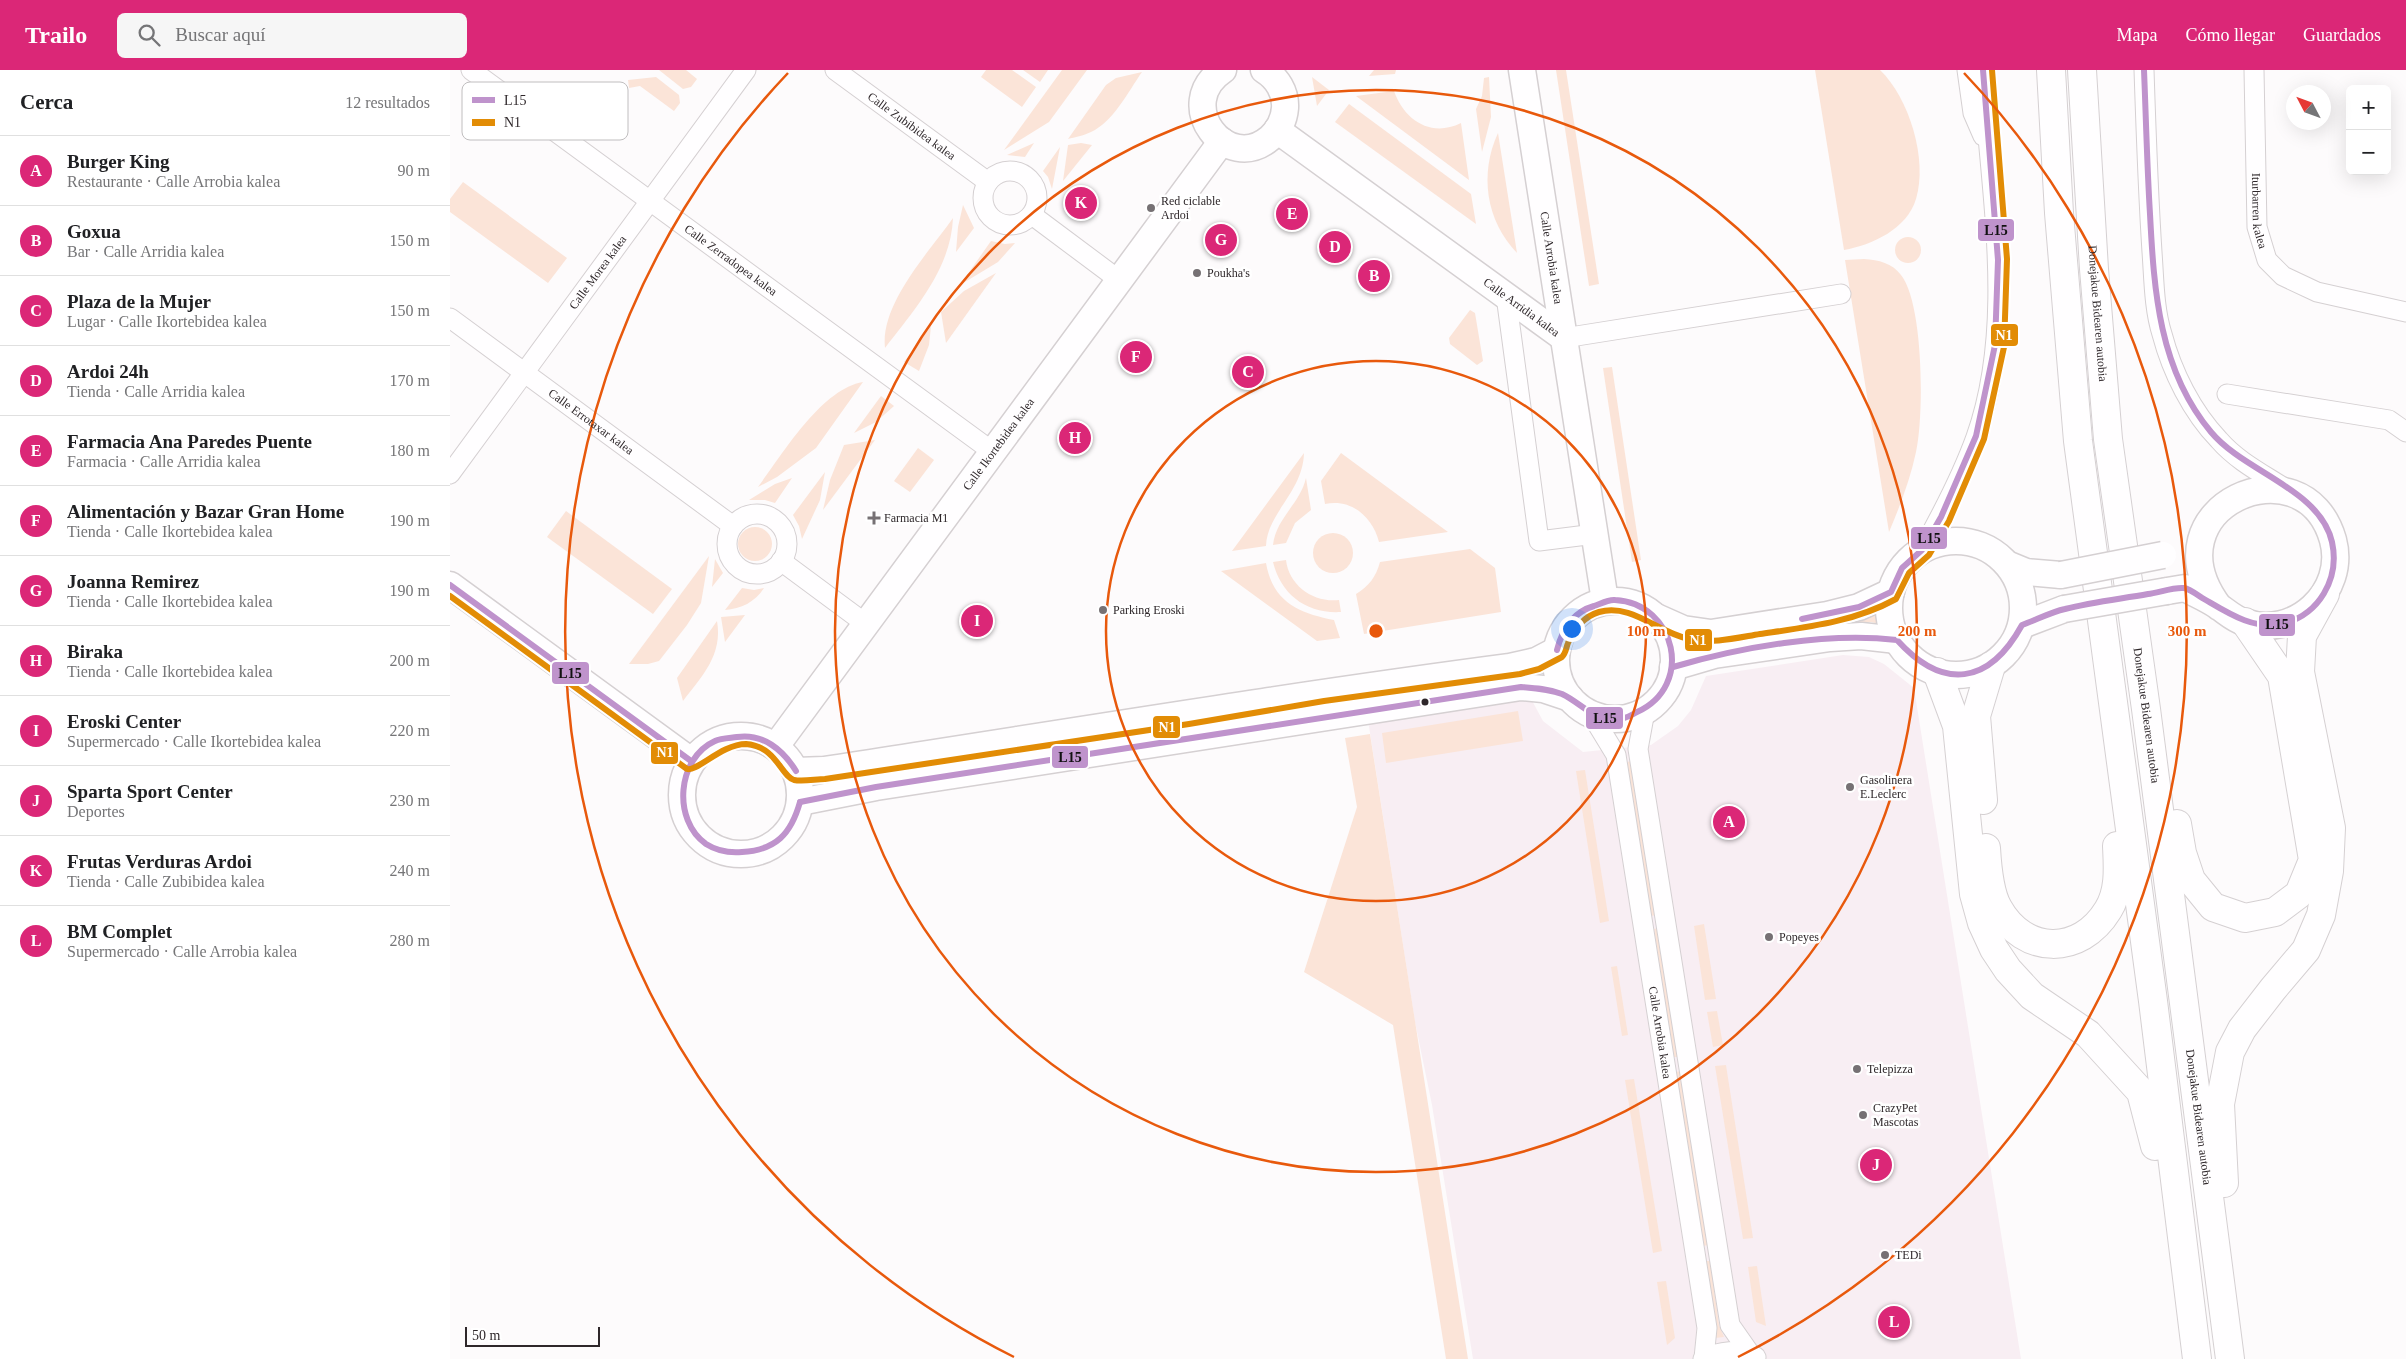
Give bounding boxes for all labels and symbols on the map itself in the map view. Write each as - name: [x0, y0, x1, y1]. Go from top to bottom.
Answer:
- legend: [462, 82, 628, 140]
- north arrow: [2286, 85, 2331, 130]
- street label: Calle Zubibidea kalea: [865, 89, 959, 163]
- text: L15: [504, 93, 527, 108]
- text: N1: [504, 115, 521, 130]
- street label: Iturbarren kalea: [2249, 173, 2270, 251]
- pin: K: [1065, 184, 1097, 222]
- place label: Red ciclable Ardoi: [1161, 194, 1221, 222]
- pin: E: [1276, 195, 1308, 233]
- marker: Red ciclable Ardoi: [1145, 202, 1157, 214]
- street label: Calle Arrobia kalea: [1537, 211, 1566, 306]
- line badge: L15: [1977, 218, 2015, 242]
- pin: G: [1205, 221, 1237, 259]
- street label: Calle Zerradopea kalea: [682, 222, 780, 299]
- text: L15: [1984, 223, 2008, 238]
- pin: D: [1319, 228, 1351, 266]
- street label: Calle Morea kalea: [566, 232, 630, 312]
- street label: Donejakue Bidearen autobia: [2086, 245, 2110, 383]
- pin: B: [1358, 257, 1390, 295]
- place label: Poukha's: [1207, 266, 1250, 280]
- marker: Poukha's: [1191, 267, 1203, 279]
- street label: Calle Arridia kalea: [1481, 275, 1563, 340]
- line badge: N1: [1990, 323, 2019, 347]
- text: N1: [1995, 328, 2013, 343]
- pin: F: [1120, 338, 1152, 376]
- pin: C: [1232, 353, 1264, 391]
- street label: Calle Errotaxar kalea: [546, 386, 637, 458]
- street label: Calle Ikortebidea kalea: [960, 395, 1038, 493]
- pin: H: [1059, 419, 1091, 457]
- place label: Farmacia M1: [884, 511, 948, 525]
- marker: Farmacia M1: [868, 512, 880, 524]
- line badge: L15: [1910, 526, 1948, 550]
- text: L15: [1917, 531, 1941, 546]
- pin: I: [961, 602, 993, 640]
- place label: Parking Eroski: [1113, 603, 1185, 617]
- marker: Parking Eroski: [1097, 604, 1109, 616]
- line badge: L15: [2258, 613, 2296, 637]
- your location: [1559, 616, 1585, 642]
- text: L15: [2265, 617, 2289, 632]
- centre of rings: [1367, 622, 1385, 640]
- text: 100 m: [1627, 623, 1666, 639]
- text: 200 m: [1898, 623, 1937, 639]
- text: 300 m: [2168, 623, 2207, 639]
- line badge: N1: [1684, 628, 1713, 652]
- text: N1: [1689, 633, 1707, 648]
- street label: Donejakue Bidearen autobia: [2130, 647, 2163, 785]
- line badge: L15: [551, 661, 590, 685]
- text: L15: [558, 666, 582, 681]
- unlabelled marker: [1420, 697, 1430, 707]
- line badge: L15: [1585, 706, 1624, 730]
- text: L15: [1593, 711, 1617, 726]
- line badge: N1: [1152, 715, 1181, 739]
- text: N1: [1158, 720, 1176, 735]
- line badge: N1: [650, 741, 679, 765]
- text: N1: [656, 745, 674, 760]
- line badge: L15: [1051, 745, 1089, 769]
- text: L15: [1058, 750, 1082, 765]
- place label: Gasolinera E.Leclerc: [1860, 773, 1913, 801]
- marker: Gasolinera E.Leclerc: [1844, 781, 1856, 793]
- pin: A: [1713, 803, 1745, 841]
- place label: Popeyes: [1779, 930, 1819, 944]
- marker: Popeyes: [1763, 931, 1775, 943]
- street label: Calle Arrobia kalea: [1646, 985, 1674, 1080]
- street label: Donejakue Bidearen autobia: [2183, 1048, 2215, 1186]
- place label: Telepizza: [1867, 1062, 1913, 1076]
- marker: Telepizza: [1851, 1063, 1863, 1075]
- place label: CrazyPet Mascotas: [1873, 1101, 1919, 1129]
- marker: CrazyPet Mascotas: [1857, 1109, 1869, 1121]
- pin: J: [1860, 1146, 1892, 1184]
- place label: TEDi: [1895, 1248, 1922, 1262]
- marker: TEDi: [1879, 1249, 1891, 1261]
- pin: L: [1878, 1303, 1910, 1341]
- scale bar: [465, 1324, 600, 1347]

